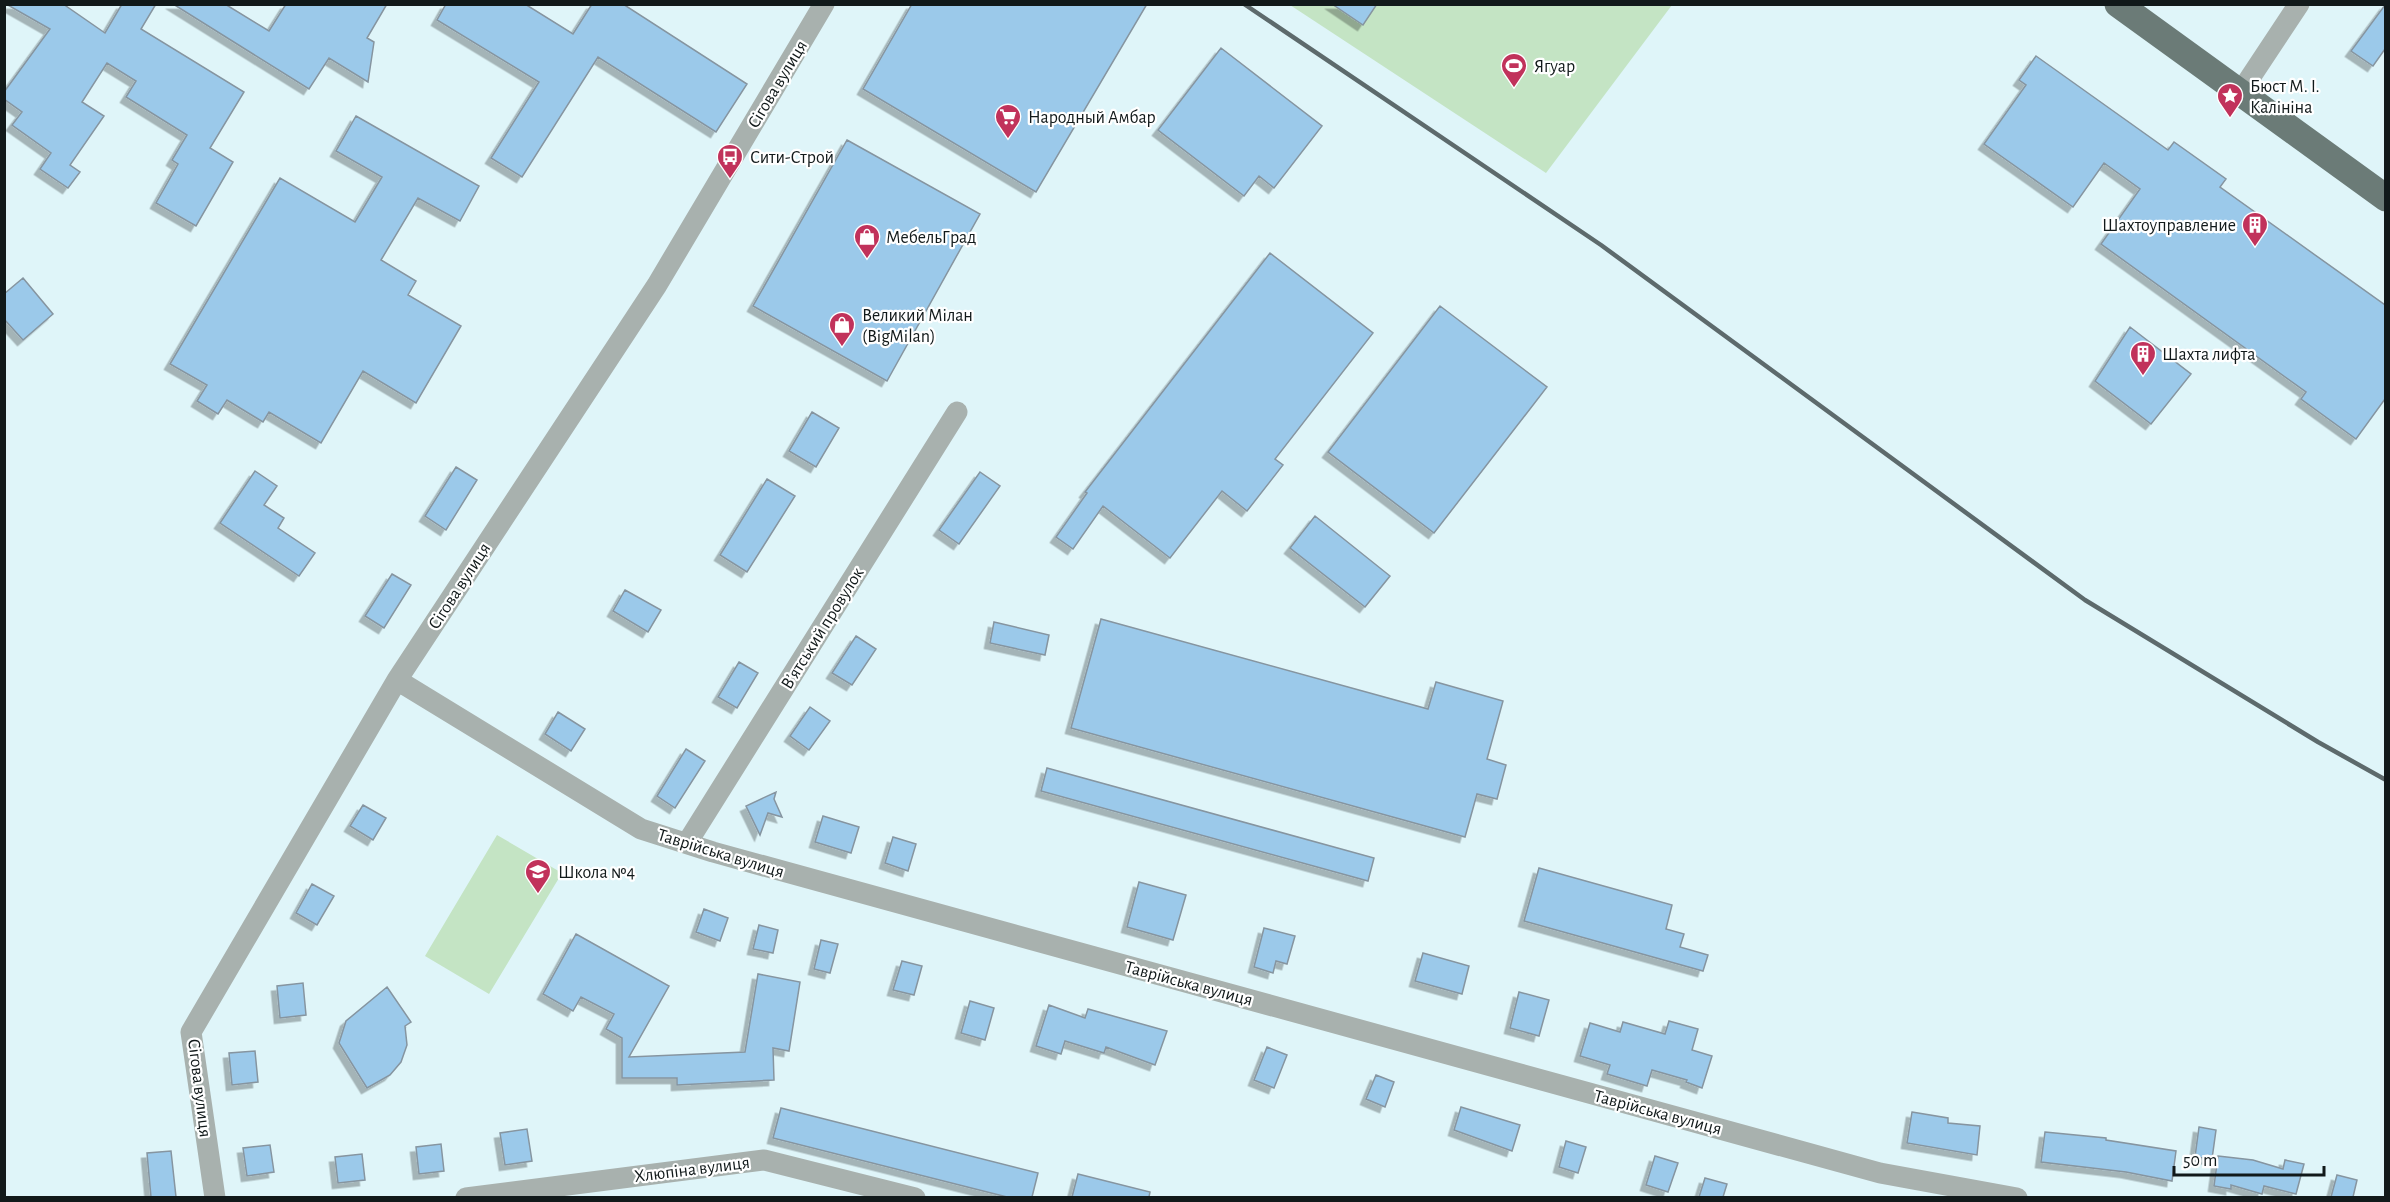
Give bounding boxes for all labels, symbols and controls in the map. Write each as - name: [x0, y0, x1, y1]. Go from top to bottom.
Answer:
- street label: Сігова вулиця: [745, 37, 811, 132]
- sports icon: Ягуар: [1499, 51, 1529, 89]
- place label: Ягуар: [1534, 58, 1575, 76]
- place label: Бюст М. І. Калініна: [2250, 78, 2320, 117]
- place icon: Бюст М. І. Калініна: [2215, 81, 2245, 119]
- supermarket icon: Народный Амбар: [993, 102, 1023, 140]
- place label: Народный Амбар: [1028, 108, 1156, 127]
- bus stop icon: Сити-Строй: [715, 142, 745, 180]
- place label: Сити-Строй: [750, 149, 834, 167]
- building icon: Шахтоуправление: [2240, 210, 2270, 248]
- place label: Шахтоуправление: [2102, 217, 2236, 235]
- shop icon: МебельГрад: [852, 222, 882, 260]
- place label: МебельГрад: [886, 228, 976, 247]
- place label: Великий Мілан (BigMilan): [862, 307, 973, 346]
- shop icon: Великий Мілан (BigMilan): [827, 310, 857, 348]
- building icon: Шахта лифта: [2128, 339, 2158, 377]
- place label: Шахта лифта: [2162, 346, 2255, 364]
- street label: Сігова вулиця: [425, 540, 494, 633]
- street label: В’ятський провулок: [778, 564, 868, 693]
- street label: Таврійська вулиця: [655, 826, 786, 882]
- school or university icon: Школа №4: [523, 857, 553, 895]
- place label: Школа №4: [558, 864, 635, 882]
- street label: Таврійська вулиця: [1123, 958, 1254, 1010]
- street label: Сігова вулиця: [184, 1038, 214, 1138]
- street label: Таврійська вулиця: [1592, 1087, 1723, 1139]
- scale bar: [2174, 1139, 2324, 1177]
- text: 50 m: [2183, 1152, 2217, 1170]
- street label: Хлюпіна вулиця: [633, 1154, 751, 1186]

